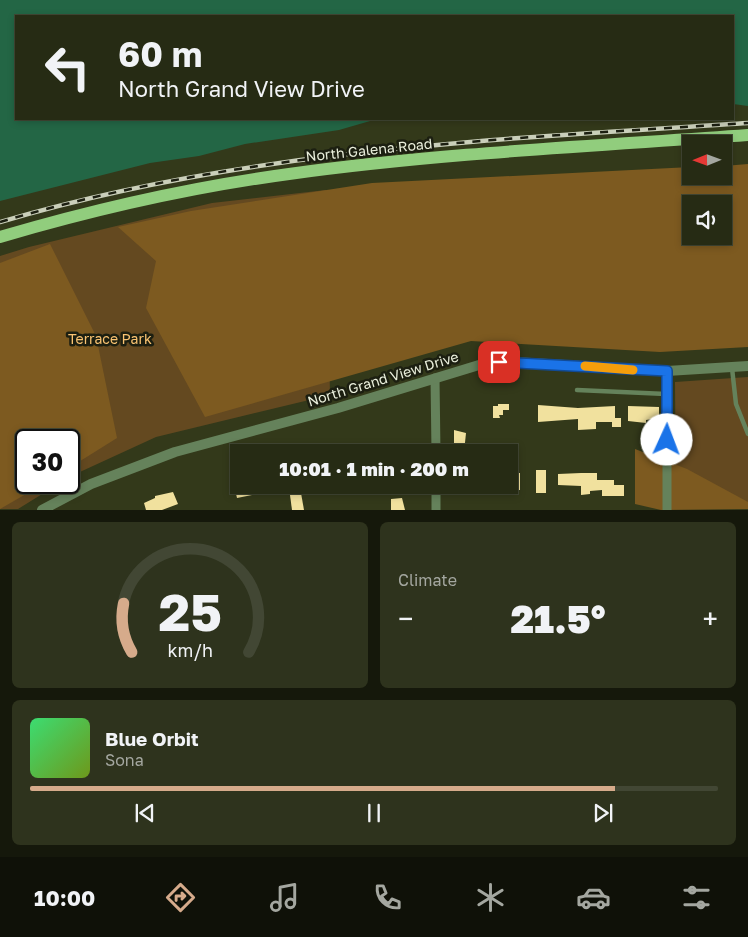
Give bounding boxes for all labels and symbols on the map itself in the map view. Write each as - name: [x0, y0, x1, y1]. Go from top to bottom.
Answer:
- street label: North Galena Road: [305, 134, 433, 165]
- north arrow: [682, 135, 732, 185]
- park label: Terrace Park: [68, 330, 152, 347]
- pin: [478, 341, 520, 383]
- street label: North Grand View Drive: [305, 347, 460, 410]
- position arrow: [640, 413, 692, 465]
- speed limit sign: 30: [15, 429, 80, 494]

